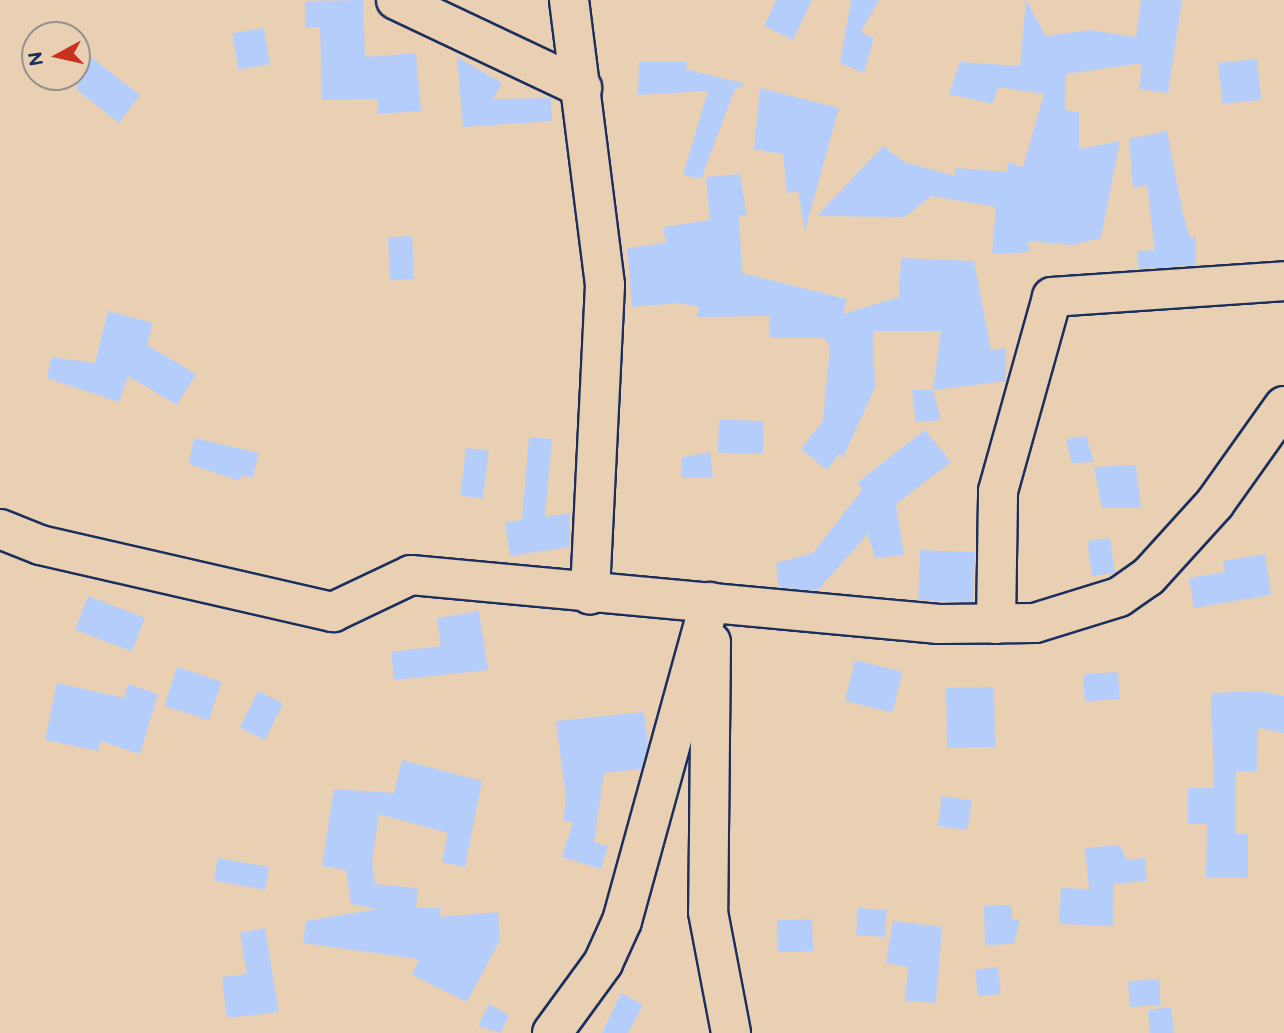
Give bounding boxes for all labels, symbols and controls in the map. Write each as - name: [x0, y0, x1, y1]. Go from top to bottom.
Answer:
- north arrow: [21, 21, 91, 91]
- text: N: [24, 50, 49, 67]

